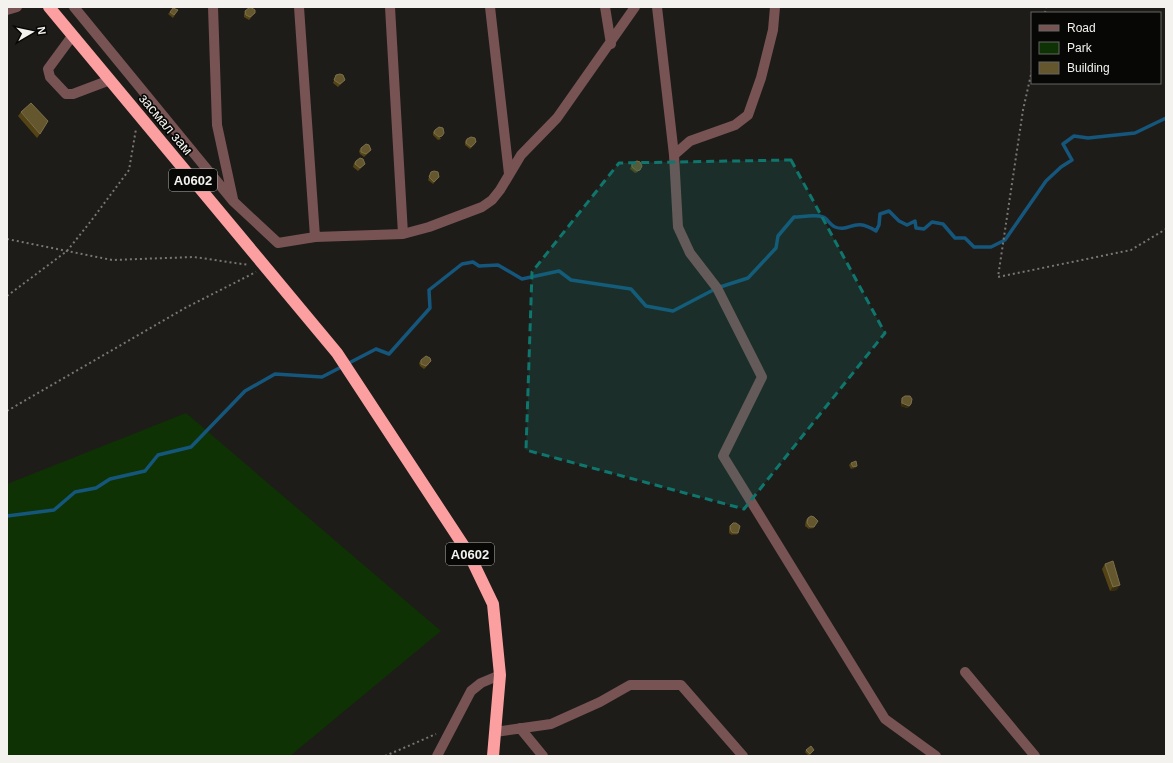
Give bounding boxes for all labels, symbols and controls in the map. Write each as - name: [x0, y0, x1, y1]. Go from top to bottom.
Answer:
- north arrow: [12, 12, 52, 52]
- legend: [1031, 12, 1161, 84]
- text: Road: [1067, 21, 1096, 35]
- text: N: [35, 26, 48, 35]
- text: Park: [1067, 41, 1093, 55]
- text: Building: [1067, 61, 1110, 75]
- street label: засмал зам: [136, 90, 196, 158]
- road number: A0602: [169, 169, 217, 191]
- road number: A0602: [446, 543, 494, 565]

